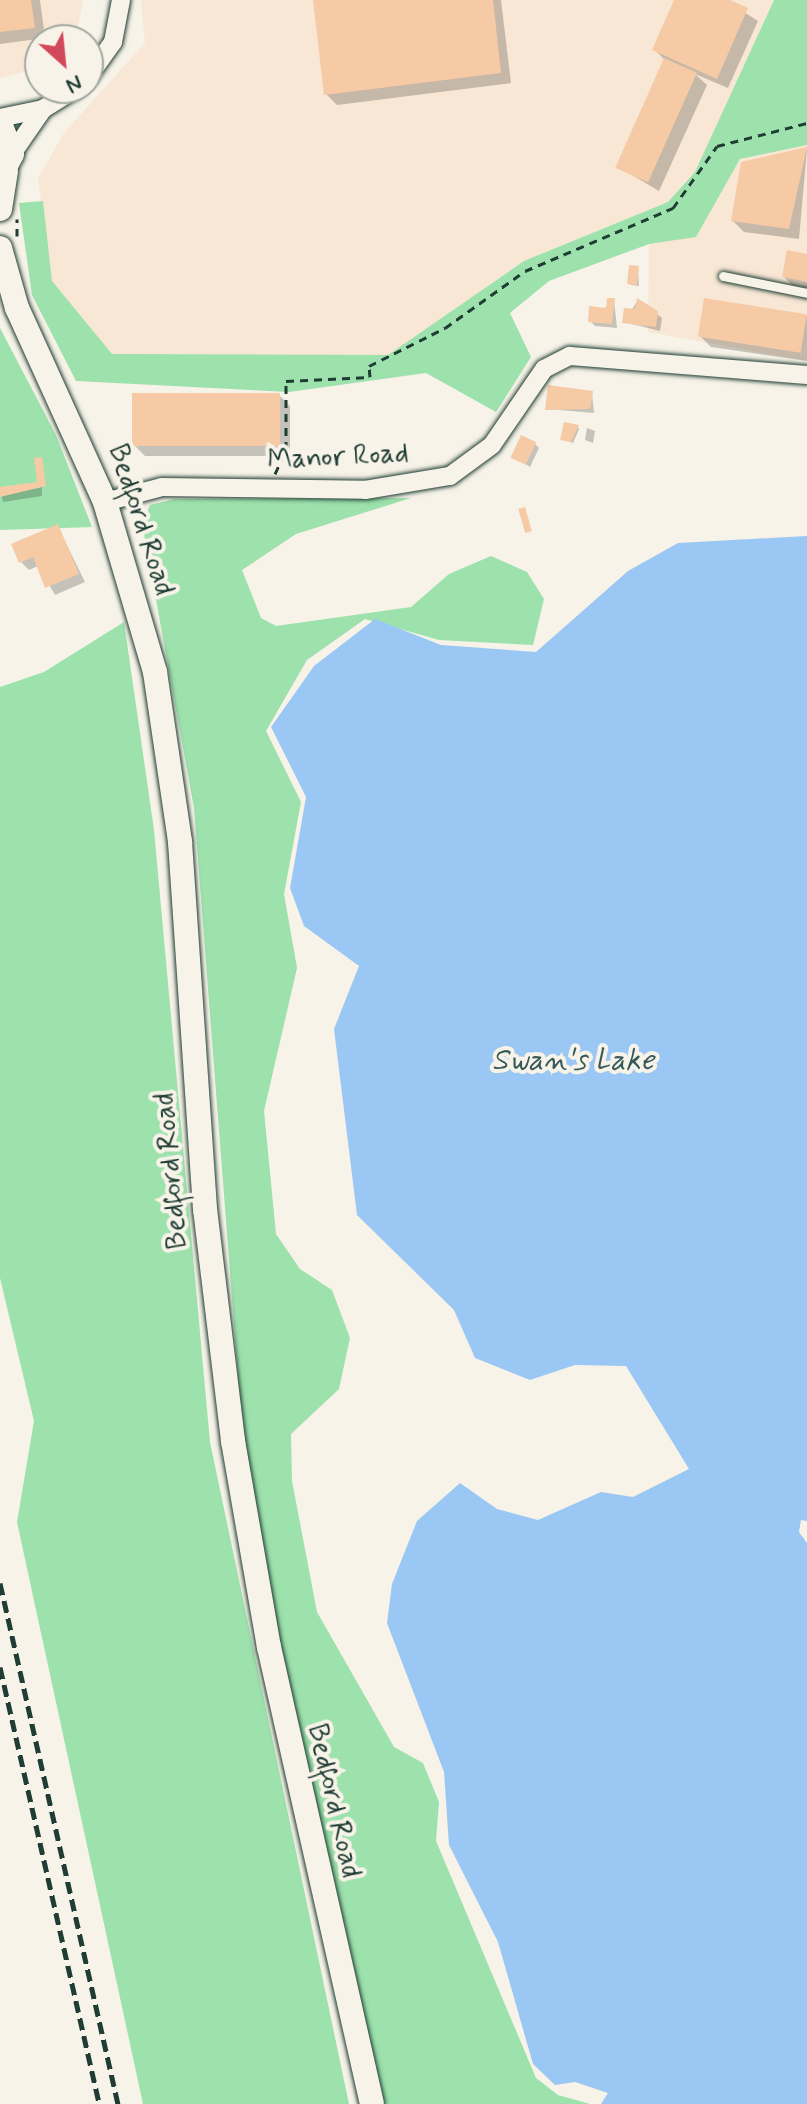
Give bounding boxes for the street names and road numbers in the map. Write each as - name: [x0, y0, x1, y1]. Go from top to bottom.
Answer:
- street label: Manor Road: [266, 438, 410, 478]
- street label: Bedford Road: [100, 441, 180, 599]
- street label: Bedford Road: [148, 1092, 196, 1250]
- street label: Bedford Road: [299, 1722, 367, 1880]

